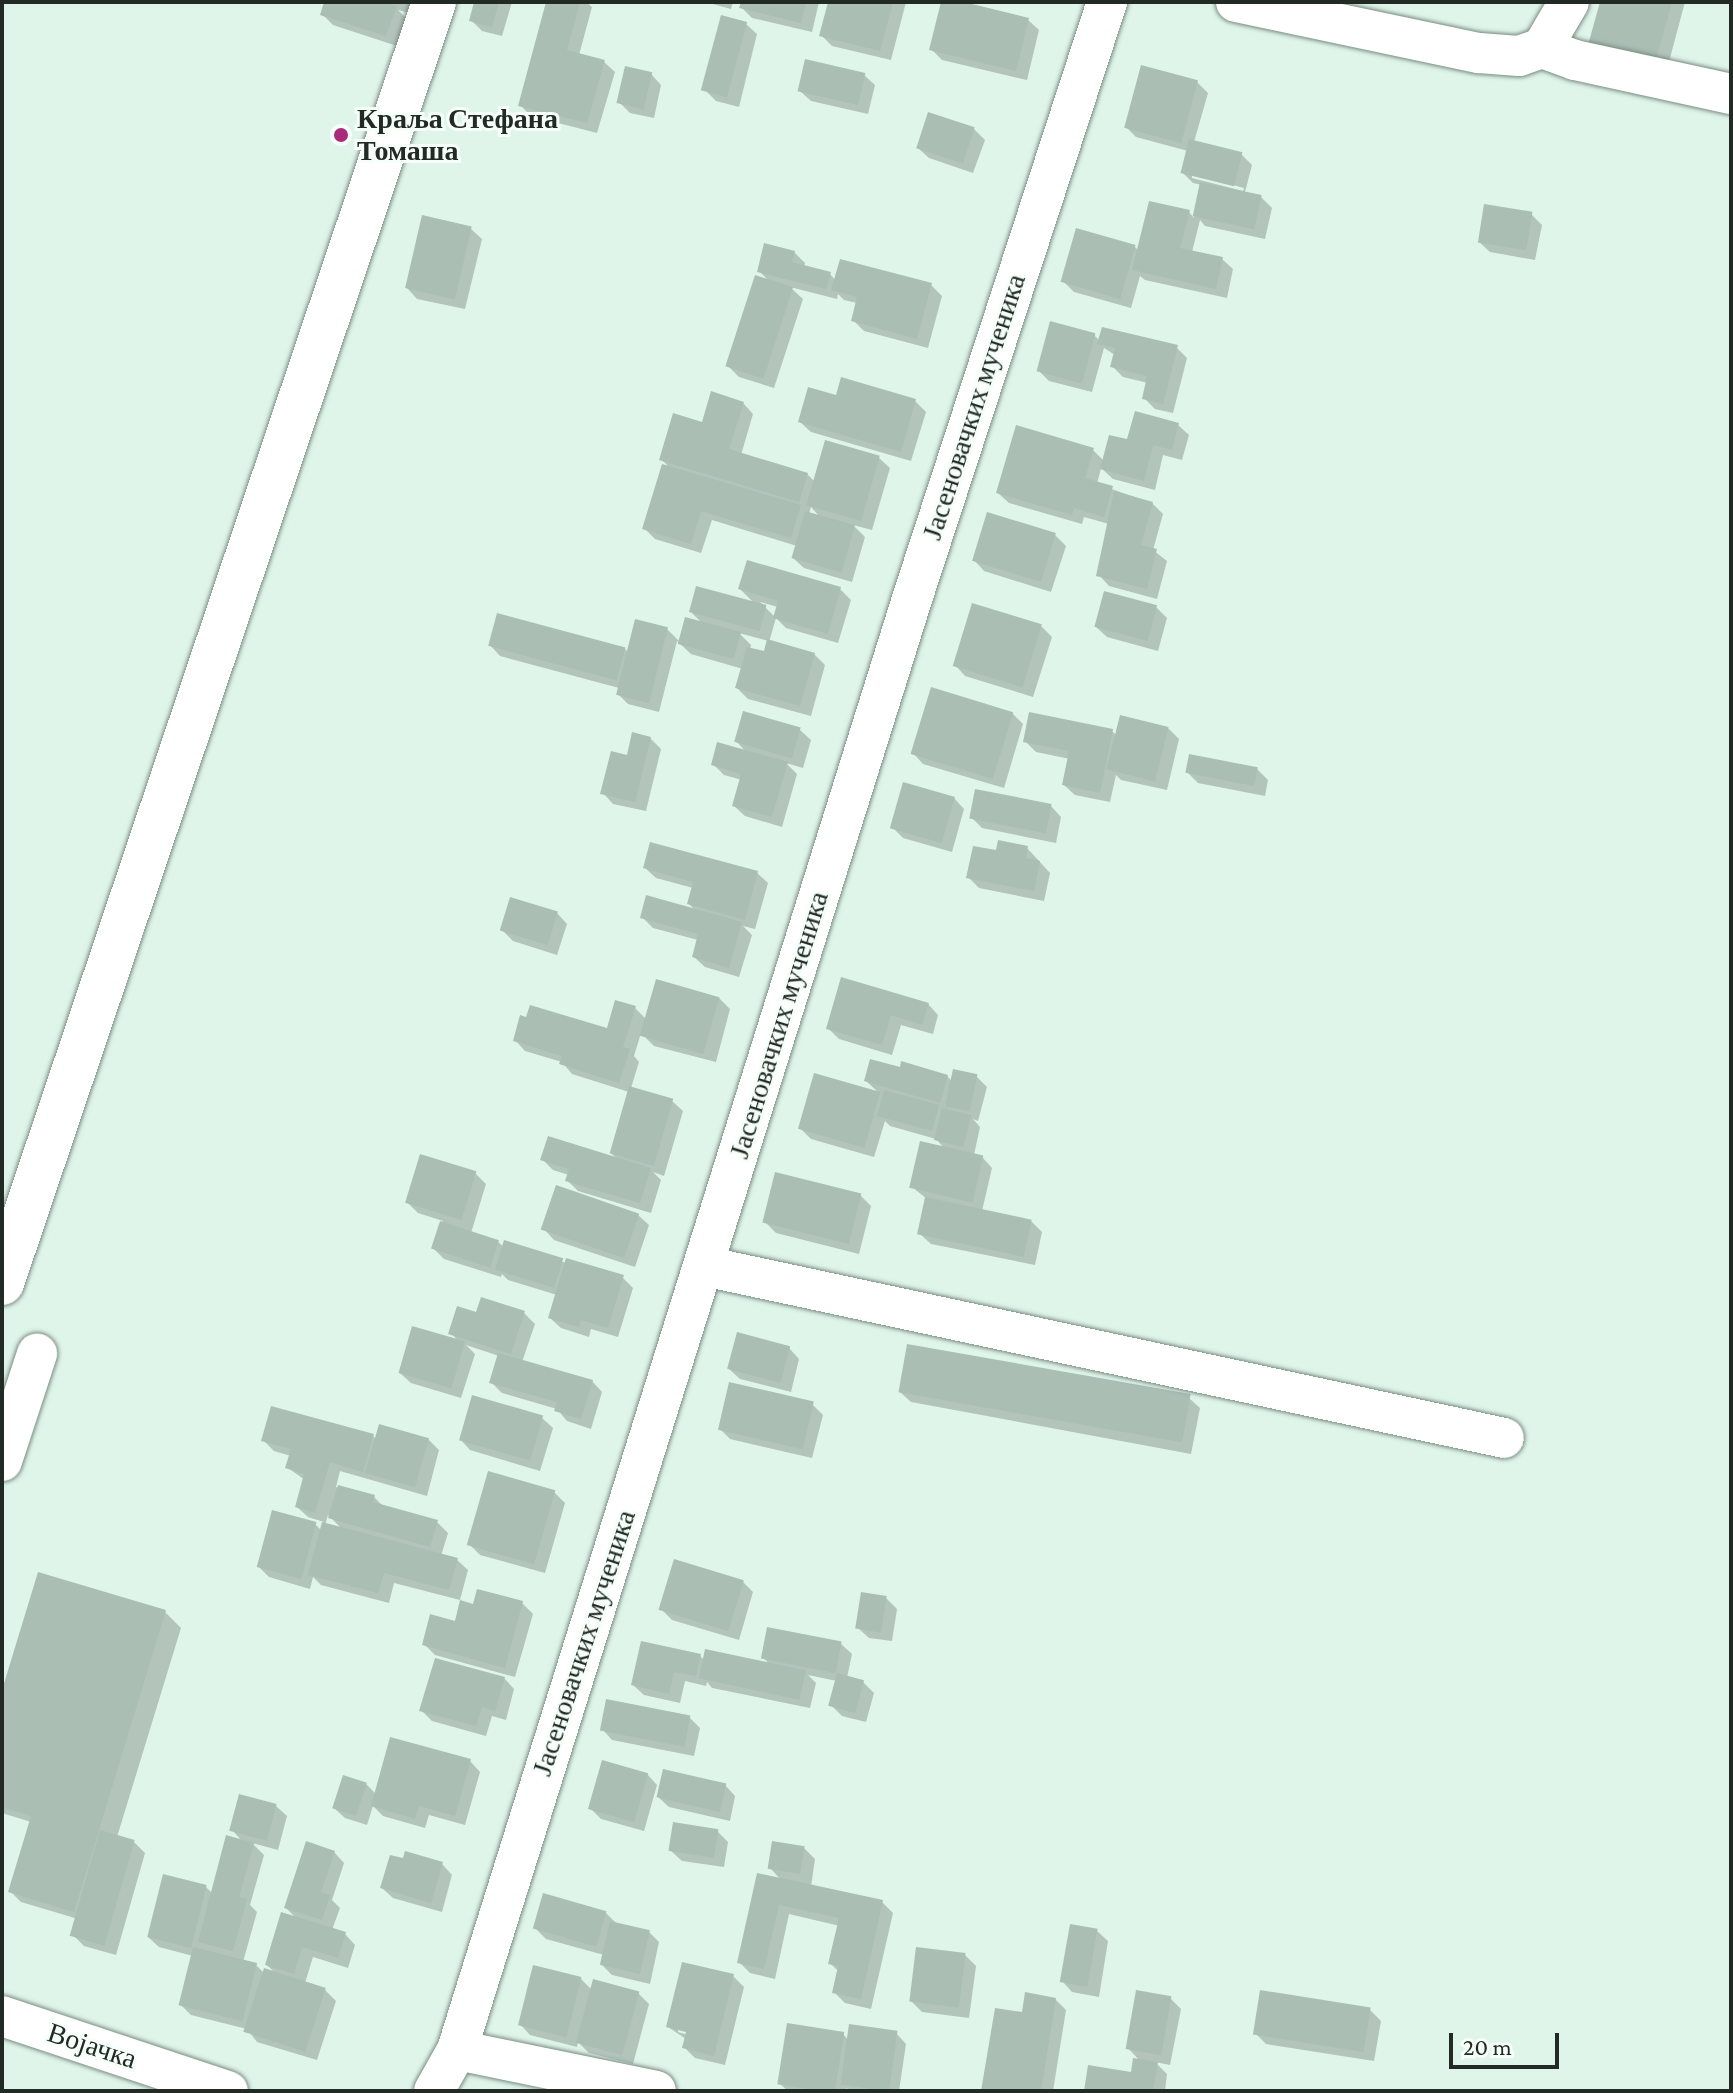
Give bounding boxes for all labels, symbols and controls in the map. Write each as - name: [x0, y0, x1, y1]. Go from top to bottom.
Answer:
- place label: Краља Стефана Томаша: [357, 102, 558, 168]
- marker: Краља Стефана Томаша: [332, 126, 350, 144]
- street label: Јасеновачких мученика: [915, 270, 1033, 544]
- street label: Јасеновачких мученика: [722, 887, 836, 1163]
- street label: Јасеновачких мученика: [525, 1506, 643, 1780]
- street label: Војачка: [43, 2016, 141, 2076]
- scale bar: [1453, 2017, 1563, 2067]
- text: 20 m: [1463, 2033, 1512, 2060]

